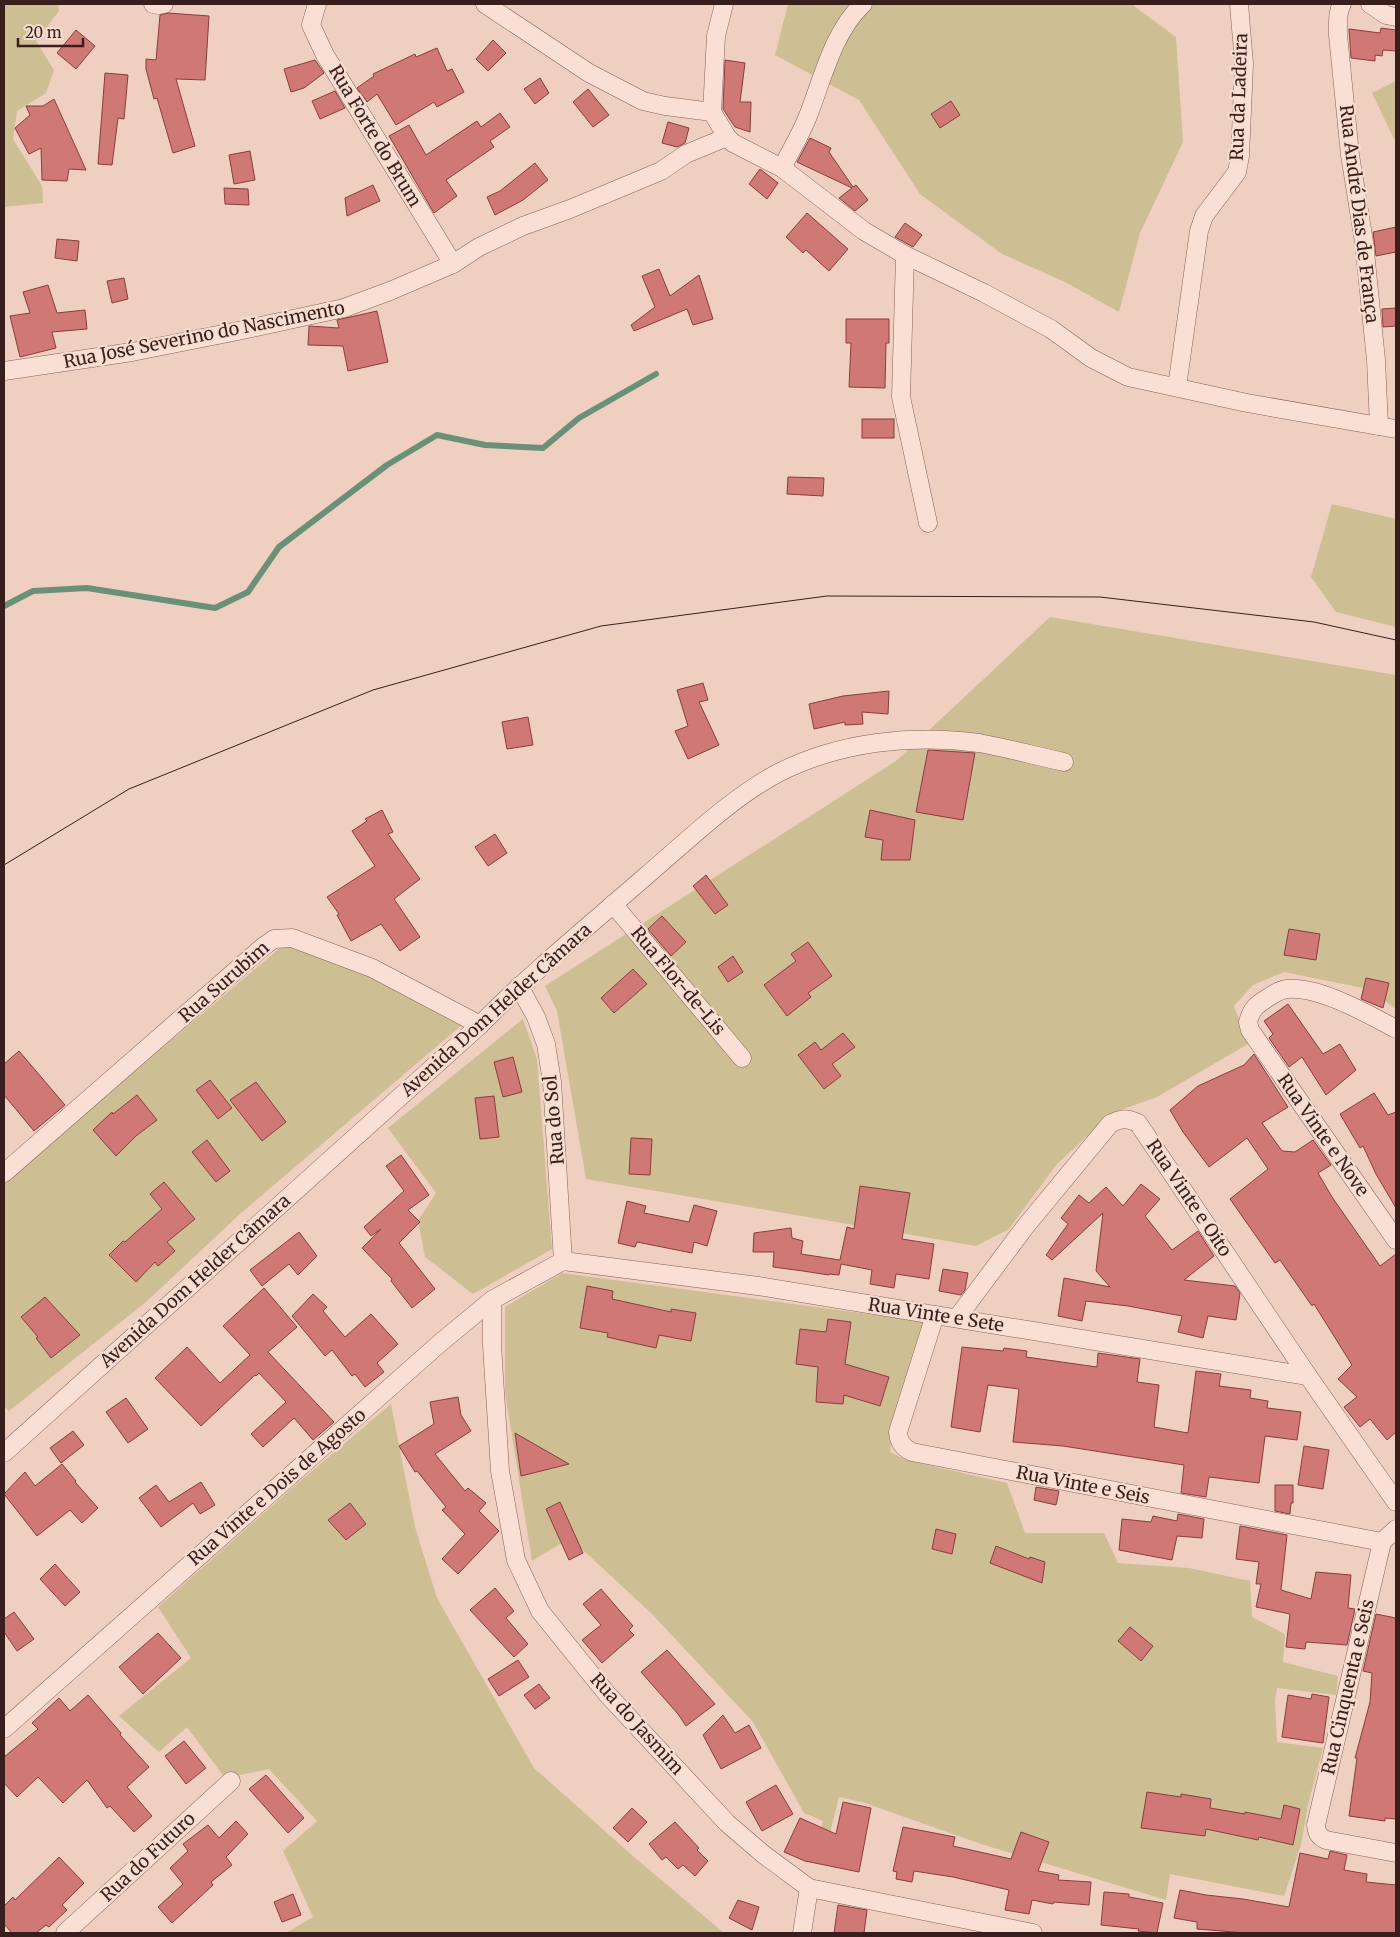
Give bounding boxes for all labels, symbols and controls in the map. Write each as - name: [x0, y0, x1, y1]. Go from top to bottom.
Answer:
- scale bar: [18, 15, 82, 47]
- text: 20 m: [25, 23, 62, 42]
- street label: Rua da Ladeira: [1225, 32, 1252, 161]
- street label: Rua Forte do Brum: [324, 61, 427, 211]
- street label: Rua André Dias de França: [1335, 103, 1384, 325]
- street label: Rua José Severino do Nascimento: [61, 296, 347, 373]
- street label: Avenida Dom Helder Câmara: [395, 918, 596, 1102]
- street label: Rua Flor-de-Lis: [626, 922, 731, 1040]
- street label: Rua Surubim: [174, 936, 274, 1027]
- street label: Rua Vinte e Nove: [1273, 1069, 1374, 1201]
- street label: Rua do Sol: [538, 1074, 569, 1166]
- street label: Rua Vinte e Oito: [1142, 1135, 1237, 1261]
- street label: Avenida Dom Helder Câmara: [94, 1189, 295, 1373]
- street label: Rua Vinte e Sete: [866, 1292, 1006, 1337]
- street label: Rua Vinte e Dois de Agosto: [183, 1403, 370, 1570]
- street label: Rua Vinte e Seis: [1014, 1460, 1152, 1509]
- street label: Rua Cinquenta e Seis: [1316, 1597, 1379, 1777]
- street label: Rua do Jasmim: [586, 1668, 689, 1780]
- street label: Rua do Futuro: [95, 1807, 200, 1906]

